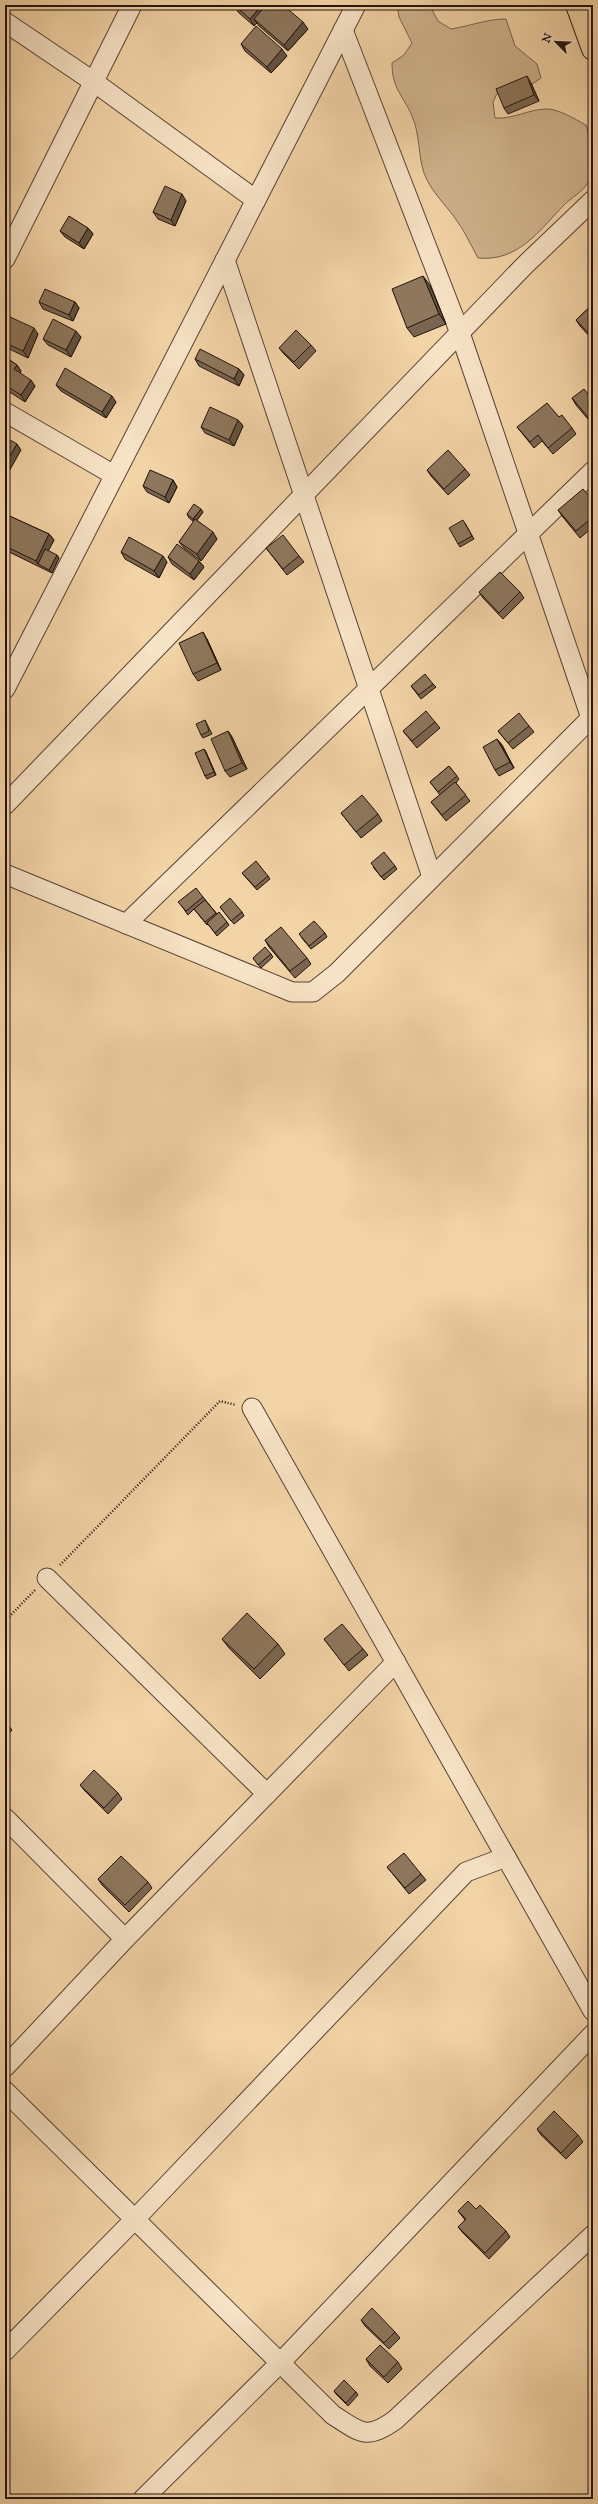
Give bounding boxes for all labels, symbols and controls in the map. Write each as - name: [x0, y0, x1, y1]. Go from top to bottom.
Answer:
- north arrow: [536, 22, 576, 62]
- text: N: [539, 31, 555, 45]

